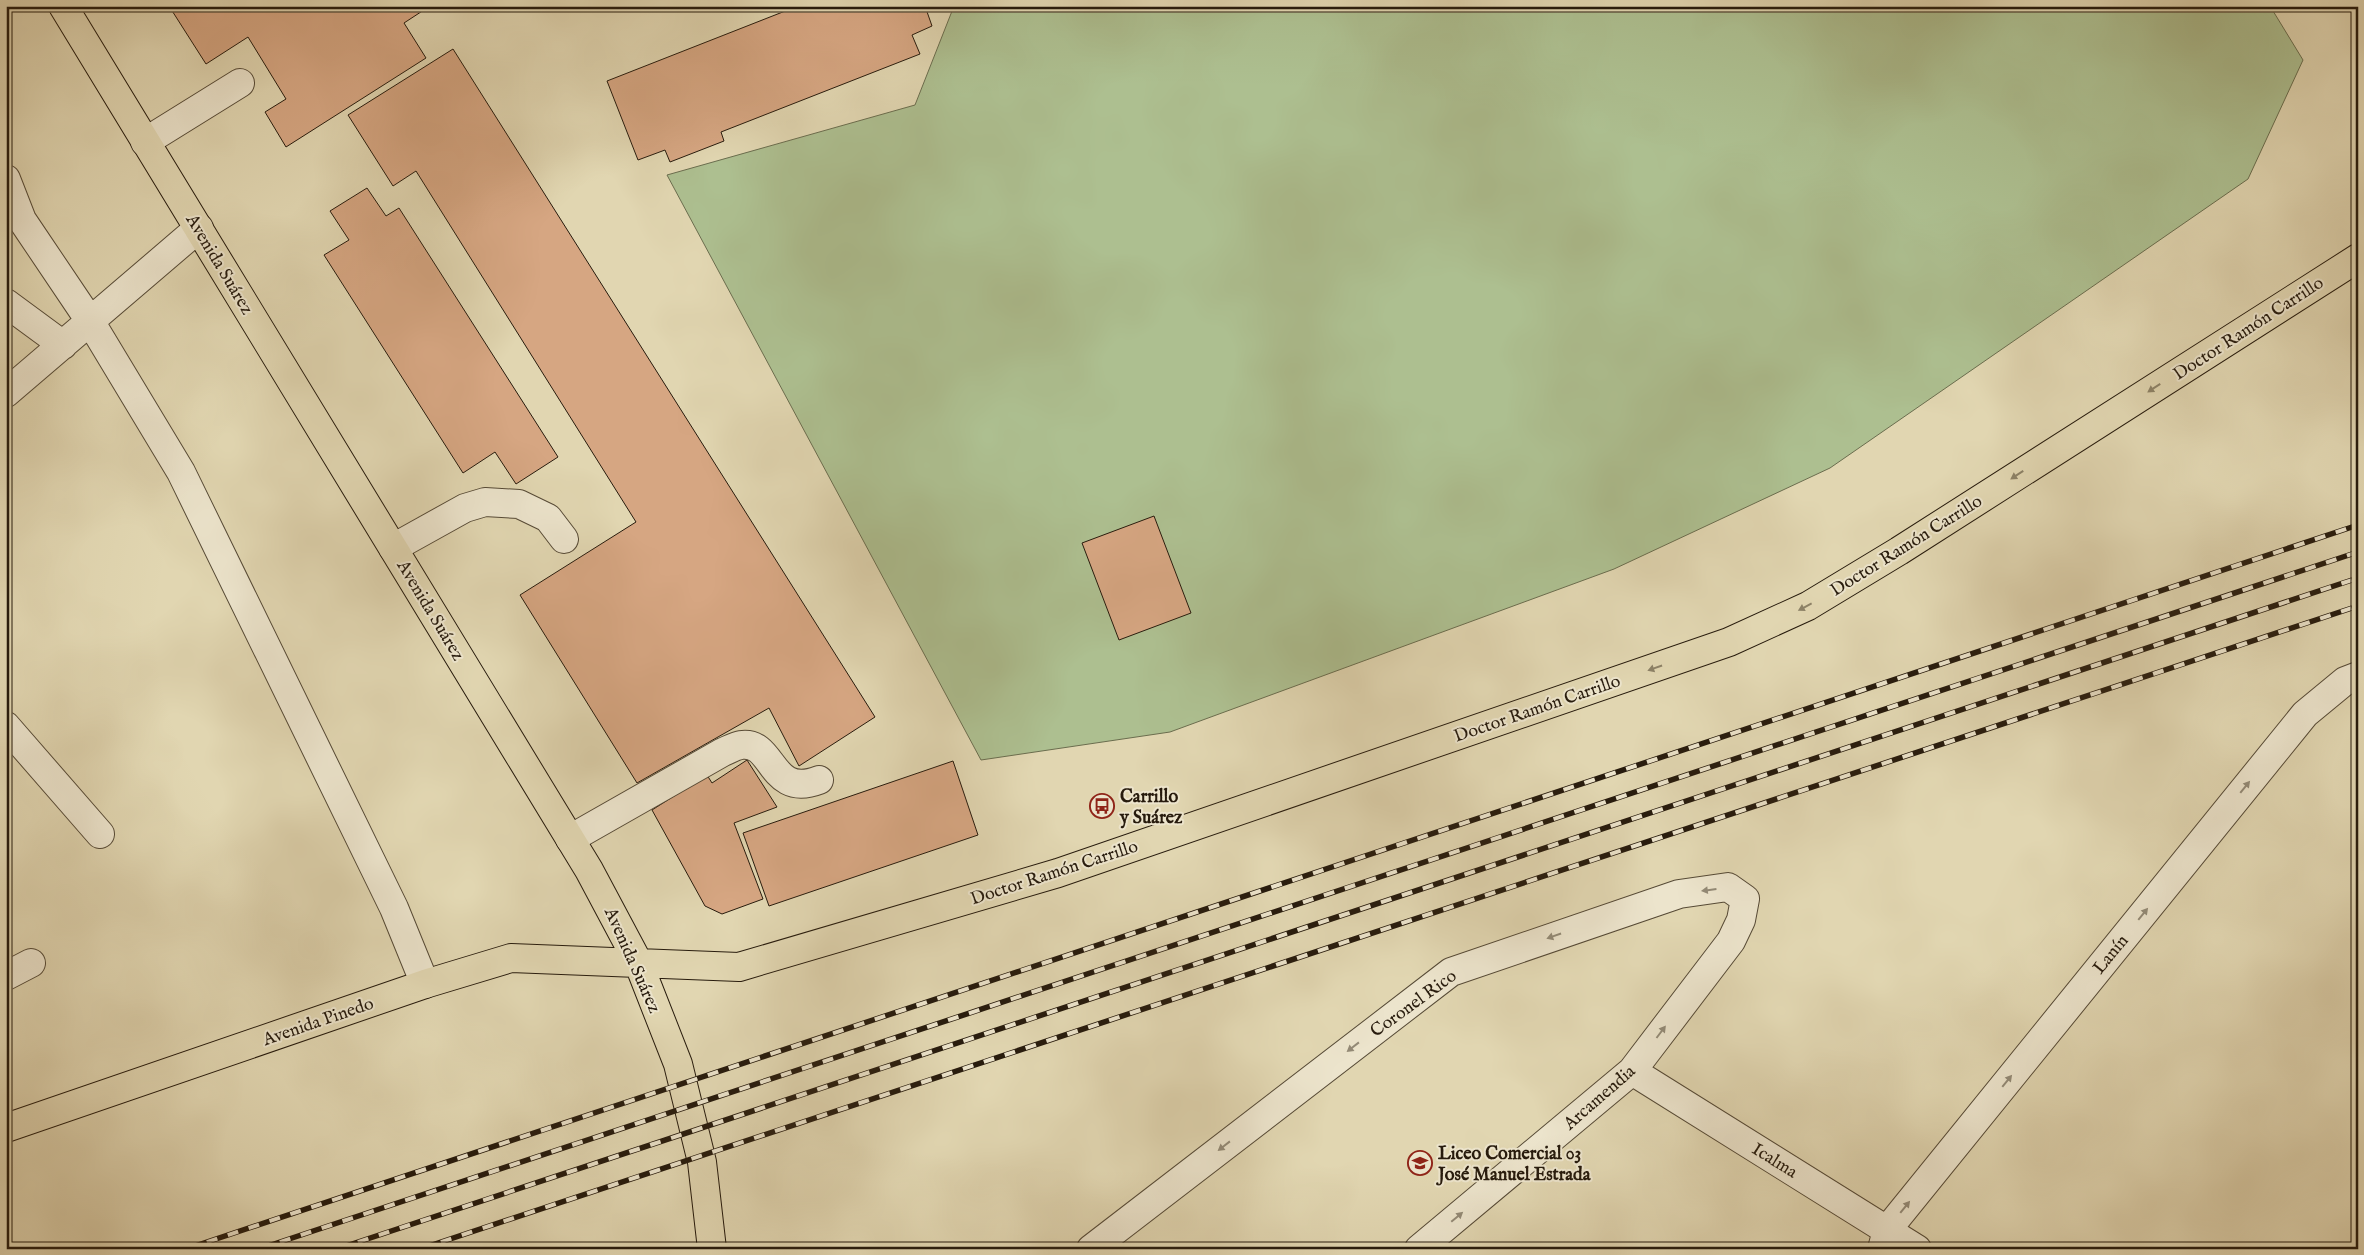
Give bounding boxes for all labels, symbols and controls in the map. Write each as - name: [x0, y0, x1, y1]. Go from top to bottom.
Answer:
- street label: Avenida Suárez: [179, 210, 258, 319]
- street label: Doctor Ramón Carrillo: [2169, 272, 2329, 386]
- one-way arrow: [2148, 383, 2161, 392]
- one-way arrow: [2011, 470, 2024, 480]
- street label: Doctor Ramón Carrillo: [1827, 490, 1987, 602]
- street label: Avenida Suárez: [390, 556, 469, 665]
- one-way arrow: [1798, 603, 1813, 611]
- one-way arrow: [1647, 665, 1662, 672]
- street label: Doctor Ramón Carrillo: [1451, 670, 1624, 749]
- one-way arrow: [2239, 781, 2250, 794]
- place label: Carrillo y Suárez: [1119, 786, 1183, 830]
- bus stop icon: Carrillo y Suárez: [1089, 793, 1115, 819]
- street label: Doctor Ramón Carrillo: [968, 835, 1141, 911]
- one-way arrow: [1701, 886, 1717, 894]
- street label: Avenida Suárez: [598, 903, 665, 1017]
- one-way arrow: [2137, 908, 2148, 921]
- street label: Lanín: [2088, 930, 2134, 980]
- one-way arrow: [1547, 933, 1562, 940]
- street label: Coronel Rico: [1366, 965, 1462, 1043]
- street label: Avenida Pinedo: [259, 993, 377, 1052]
- one-way arrow: [1656, 1026, 1667, 1039]
- one-way arrow: [1347, 1041, 1360, 1052]
- street label: Arcamendia: [1558, 1060, 1641, 1136]
- one-way arrow: [2002, 1075, 2013, 1088]
- street label: Icalma: [1747, 1138, 1802, 1184]
- one-way arrow: [1218, 1141, 1231, 1151]
- place label: Liceo Comercial 03 José Manuel Estrada: [1436, 1143, 1592, 1187]
- school or university icon: Liceo Comercial 03 José Manuel Estrada: [1407, 1150, 1433, 1176]
- one-way arrow: [1899, 1201, 1910, 1214]
- one-way arrow: [1450, 1212, 1463, 1223]

